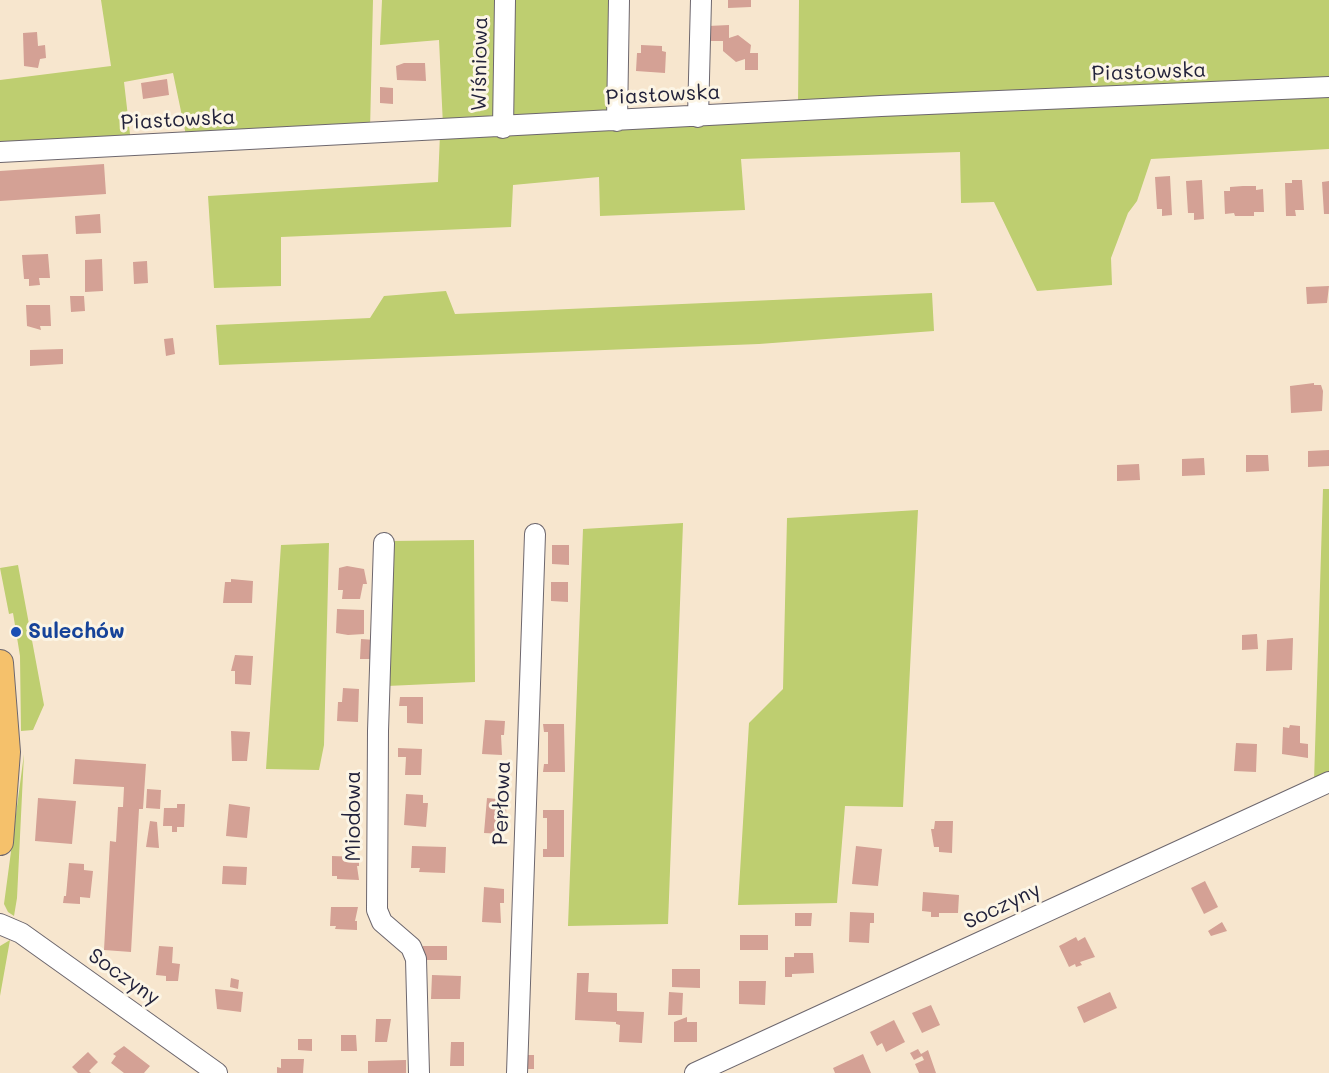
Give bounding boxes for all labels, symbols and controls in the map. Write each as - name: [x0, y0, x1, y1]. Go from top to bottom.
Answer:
- street label: Wiśniowa: [467, 16, 493, 112]
- street label: Piastowska: [1091, 57, 1207, 87]
- street label: Piastowska: [605, 79, 721, 111]
- street label: Piastowska: [120, 104, 236, 136]
- place label: Sulechów: [28, 619, 125, 645]
- marker: Sulechów: [9, 625, 23, 639]
- street label: Perłowa: [488, 760, 516, 846]
- street label: Miodowa: [341, 771, 367, 861]
- street label: Soczyny: [960, 877, 1044, 935]
- street label: Soczyny: [83, 943, 165, 1011]

